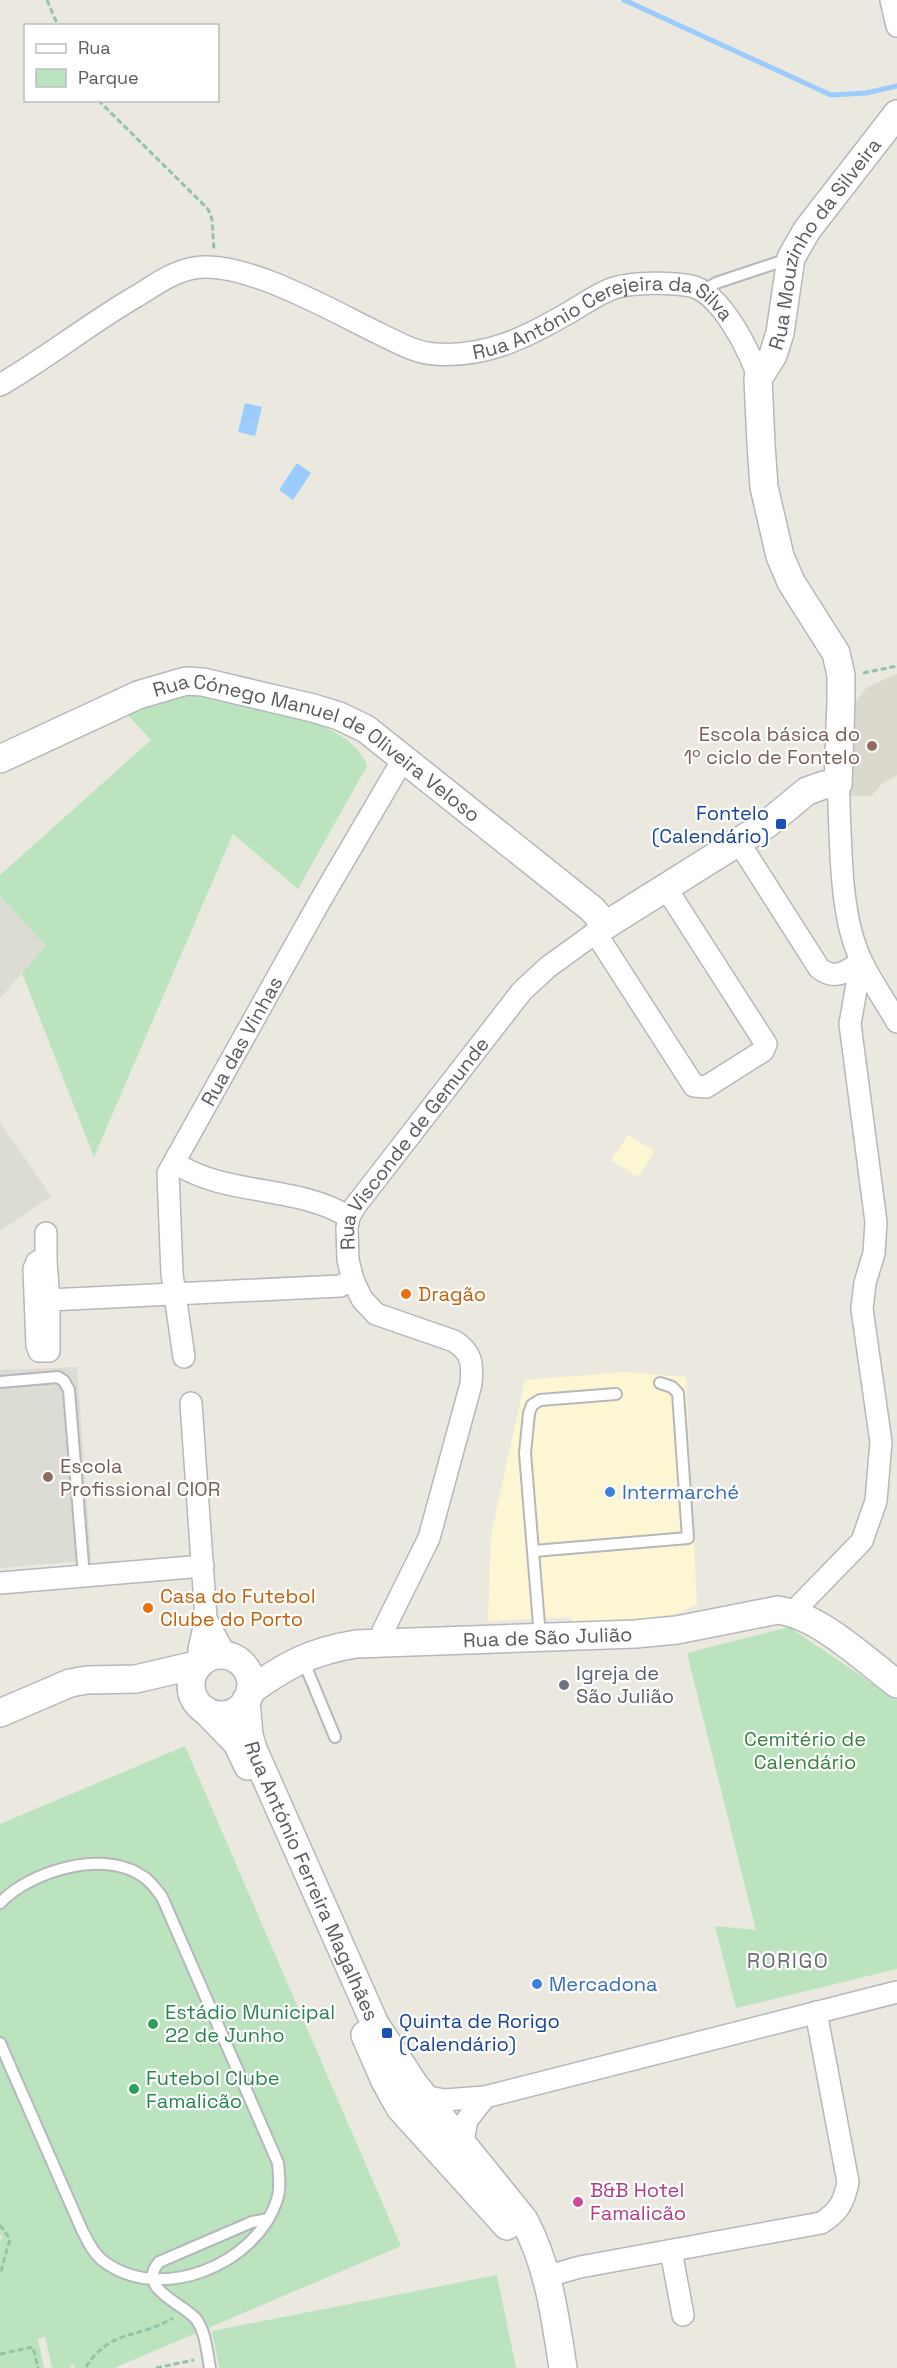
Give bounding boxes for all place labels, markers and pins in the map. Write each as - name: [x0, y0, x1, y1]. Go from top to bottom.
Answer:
- place label: Escola básica do 1º ciclo de Fontelo: [684, 721, 860, 770]
- marker: Escola básica do 1º ciclo de Fontelo: [865, 739, 879, 753]
- place label: Fontelo (Calendário): [652, 800, 769, 849]
- marker: Fontelo (Calendário): [774, 817, 788, 831]
- place label: Dragão: [418, 1281, 486, 1307]
- marker: Dragão: [399, 1287, 413, 1301]
- place label: Escola Profissional CIOR: [60, 1453, 220, 1502]
- marker: Escola Profissional CIOR: [41, 1470, 55, 1484]
- place label: Intermarché: [622, 1479, 739, 1505]
- marker: Intermarché: [603, 1485, 617, 1499]
- place label: Casa do Futebol Clube do Porto: [160, 1583, 316, 1632]
- marker: Casa do Futebol Clube do Porto: [141, 1601, 155, 1615]
- place label: Igreja de São Julião: [576, 1660, 674, 1709]
- marker: Igreja de São Julião: [557, 1678, 571, 1692]
- place label: Mercadona: [549, 1971, 658, 1997]
- marker: Mercadona: [530, 1977, 544, 1991]
- place label: Estádio Municipal 22 de Junho: [165, 1999, 335, 2048]
- place label: Quinta de Rorigo (Calendário): [399, 2008, 560, 2057]
- marker: Estádio Municipal 22 de Junho: [146, 2017, 160, 2031]
- marker: Quinta de Rorigo (Calendário): [380, 2026, 394, 2040]
- place label: Futebol Clube Famalicão: [146, 2065, 280, 2114]
- marker: Futebol Clube Famalicão: [127, 2082, 141, 2096]
- place label: B&B Hotel Famalicão: [590, 2177, 686, 2226]
- marker: B&B Hotel Famalicão: [571, 2195, 585, 2209]

